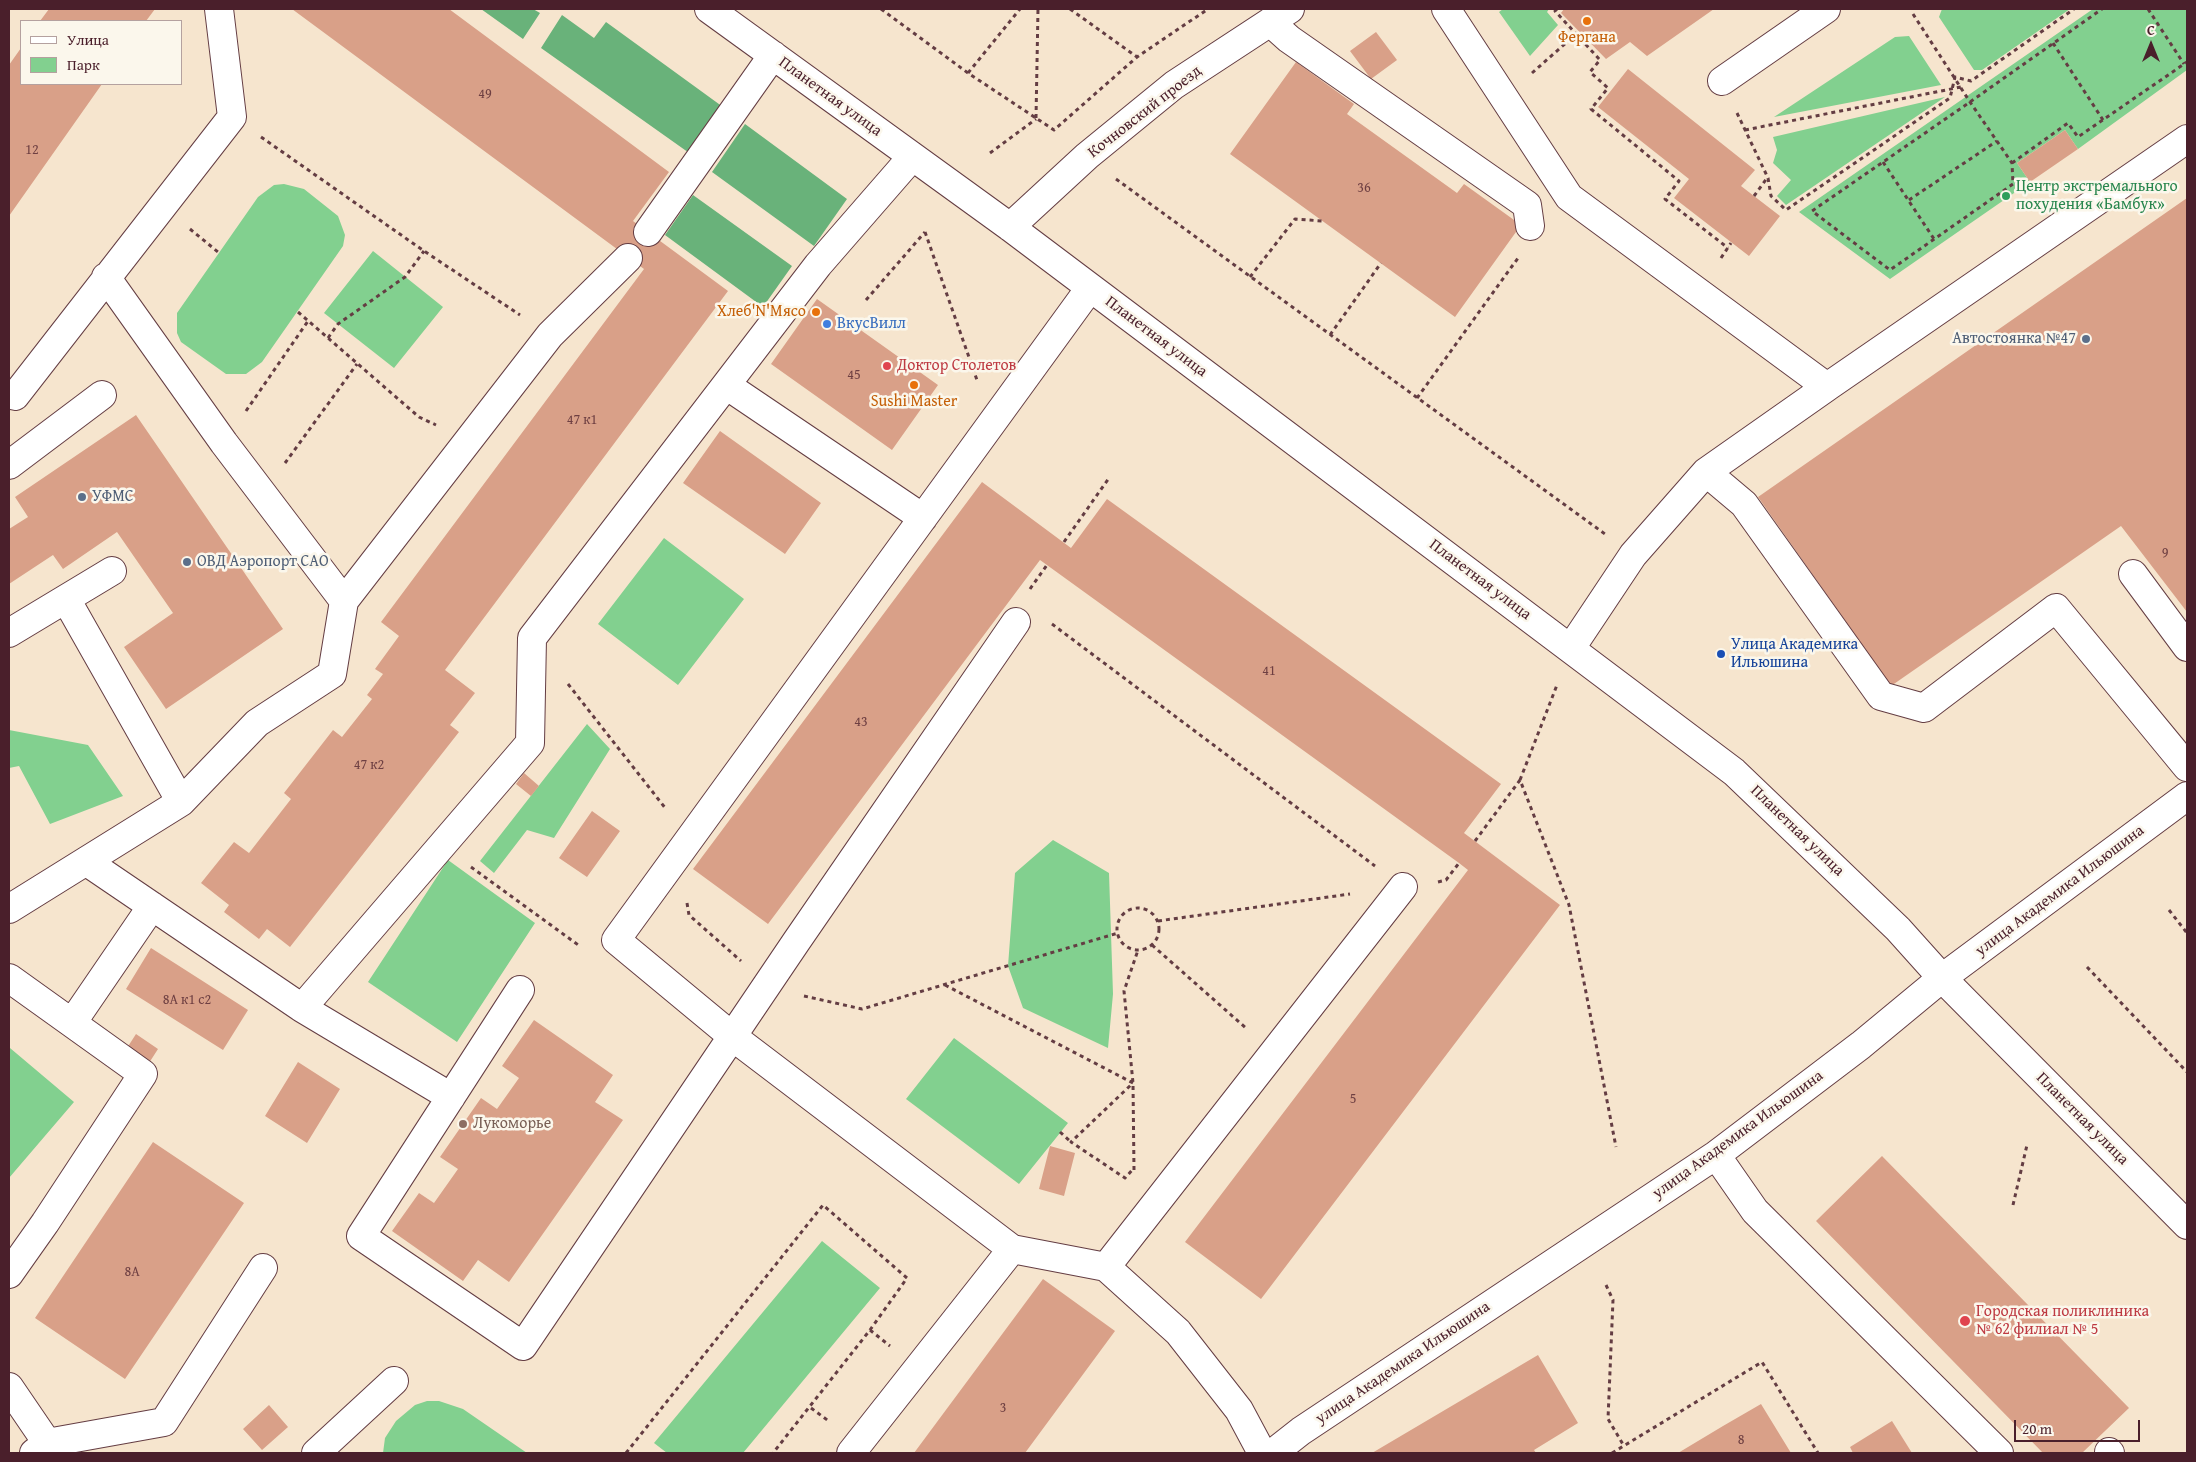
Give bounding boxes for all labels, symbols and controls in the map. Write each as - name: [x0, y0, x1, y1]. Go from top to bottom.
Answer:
- marker: Фергана: [1581, 15, 1593, 27]
- legend: [20, 20, 182, 85]
- north arrow: [2126, 20, 2176, 70]
- text: С: [2147, 20, 2155, 40]
- place label: Фергана: [1558, 28, 1616, 48]
- text: Улица: [67, 29, 109, 50]
- street label: Планетная улица: [775, 53, 885, 141]
- text: Парк: [67, 54, 100, 75]
- street label: Кочновский проезд: [1084, 62, 1206, 162]
- house number: 49: [478, 86, 492, 102]
- house number: 12: [25, 142, 39, 158]
- place label: Центр экстремального похудения «Бамбук»: [2016, 177, 2178, 215]
- house number: 36: [1357, 180, 1371, 196]
- marker: Центр экстремального похудения «Бамбук»: [2000, 190, 2012, 202]
- street label: Планетная улица: [1101, 292, 1211, 382]
- place label: Хлеб'N'Мясо: [717, 302, 806, 322]
- marker: Хлеб'N'Мясо: [810, 306, 822, 318]
- place label: ВкусВилл: [837, 314, 906, 334]
- marker: ВкусВилл: [821, 318, 833, 330]
- place label: Автостоянка №47: [1952, 329, 2076, 349]
- marker: Автостоянка №47: [2080, 333, 2092, 345]
- place label: Доктор Столетов: [897, 356, 1016, 376]
- marker: Доктор Столетов: [881, 360, 893, 372]
- house number: 45: [847, 367, 861, 383]
- marker: Sushi Master: [908, 379, 920, 391]
- place label: Sushi Master: [871, 392, 957, 412]
- house number: 47 к1: [567, 412, 597, 428]
- place label: УФМС: [92, 487, 133, 507]
- marker: УФМС: [76, 491, 88, 503]
- street label: Планетная улица: [1425, 535, 1535, 625]
- house number: 9: [2162, 545, 2168, 561]
- place label: ОВД Аэропорт САО: [197, 552, 329, 572]
- marker: ОВД Аэропорт САО: [181, 556, 193, 568]
- place label: Улица Академика Ильюшина: [1731, 635, 1858, 673]
- marker: Улица Академика Ильюшина: [1715, 648, 1727, 660]
- house number: 41: [1262, 663, 1276, 679]
- house number: 43: [854, 714, 868, 730]
- house number: 47 к2: [354, 757, 384, 773]
- street label: Планетная улица: [1746, 781, 1848, 881]
- street label: улица Академика Ильюшина: [1972, 821, 2148, 961]
- house number: 8А к1 с2: [163, 992, 211, 1008]
- street label: улица Академика Ильюшина: [1649, 1067, 1827, 1203]
- street label: Планетная улица: [2032, 1069, 2132, 1169]
- house number: 5: [1350, 1091, 1356, 1107]
- place label: Лукоморье: [473, 1114, 551, 1134]
- marker: Лукоморье: [457, 1118, 469, 1130]
- house number: 8А: [124, 1264, 140, 1280]
- street label: улица Академика Ильюшина: [1312, 1297, 1494, 1429]
- place label: Городская поликлиника № 62 филиал № 5: [1976, 1302, 2149, 1340]
- marker: Городская поликлиника № 62 филиал № 5: [1958, 1314, 1972, 1328]
- house number: 3: [1000, 1400, 1006, 1416]
- scale bar: [2016, 1410, 2142, 1442]
- text: 20 m: [2022, 1418, 2052, 1439]
- house number: 8: [1738, 1432, 1744, 1448]

